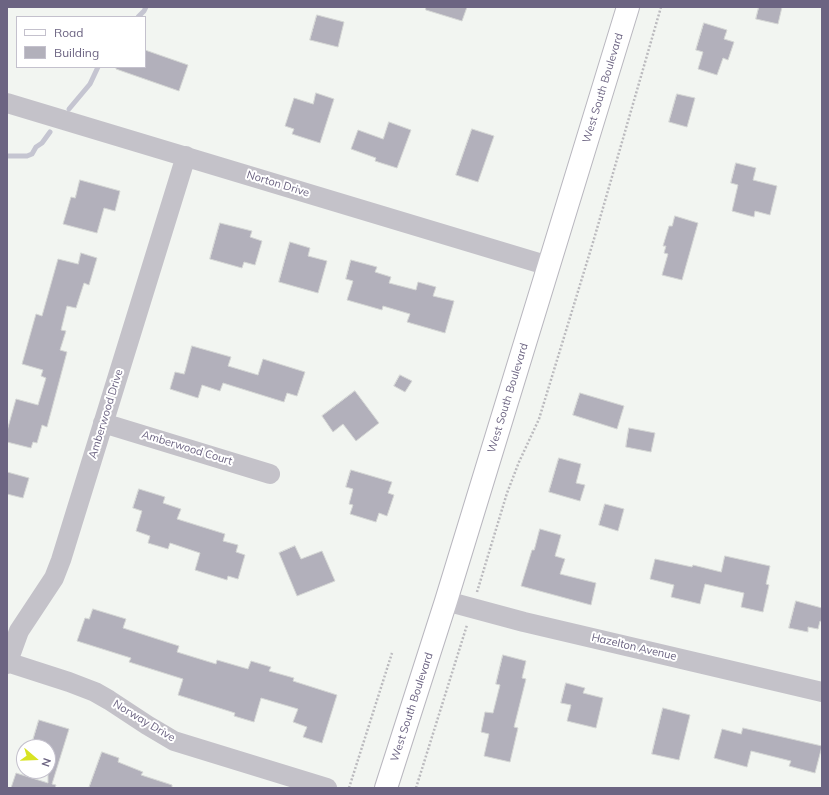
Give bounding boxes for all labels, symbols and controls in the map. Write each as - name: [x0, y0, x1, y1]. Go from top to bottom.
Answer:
- legend: [16, 16, 146, 68]
- text: Road: [54, 25, 83, 40]
- street label: West South Boulevard: [580, 32, 626, 144]
- text: Building: [54, 45, 99, 60]
- street label: Norton Drive: [245, 168, 311, 200]
- street label: West South Boulevard: [485, 342, 531, 454]
- street label: Amberwood Drive: [86, 368, 126, 460]
- street label: Amberwood Court: [140, 428, 234, 468]
- street label: Hazelton Avenue: [590, 631, 678, 663]
- street label: West South Boulevard: [388, 651, 436, 763]
- street label: Norway Drive: [111, 697, 177, 745]
- north arrow: [16, 739, 56, 779]
- text: N: [38, 756, 54, 769]

